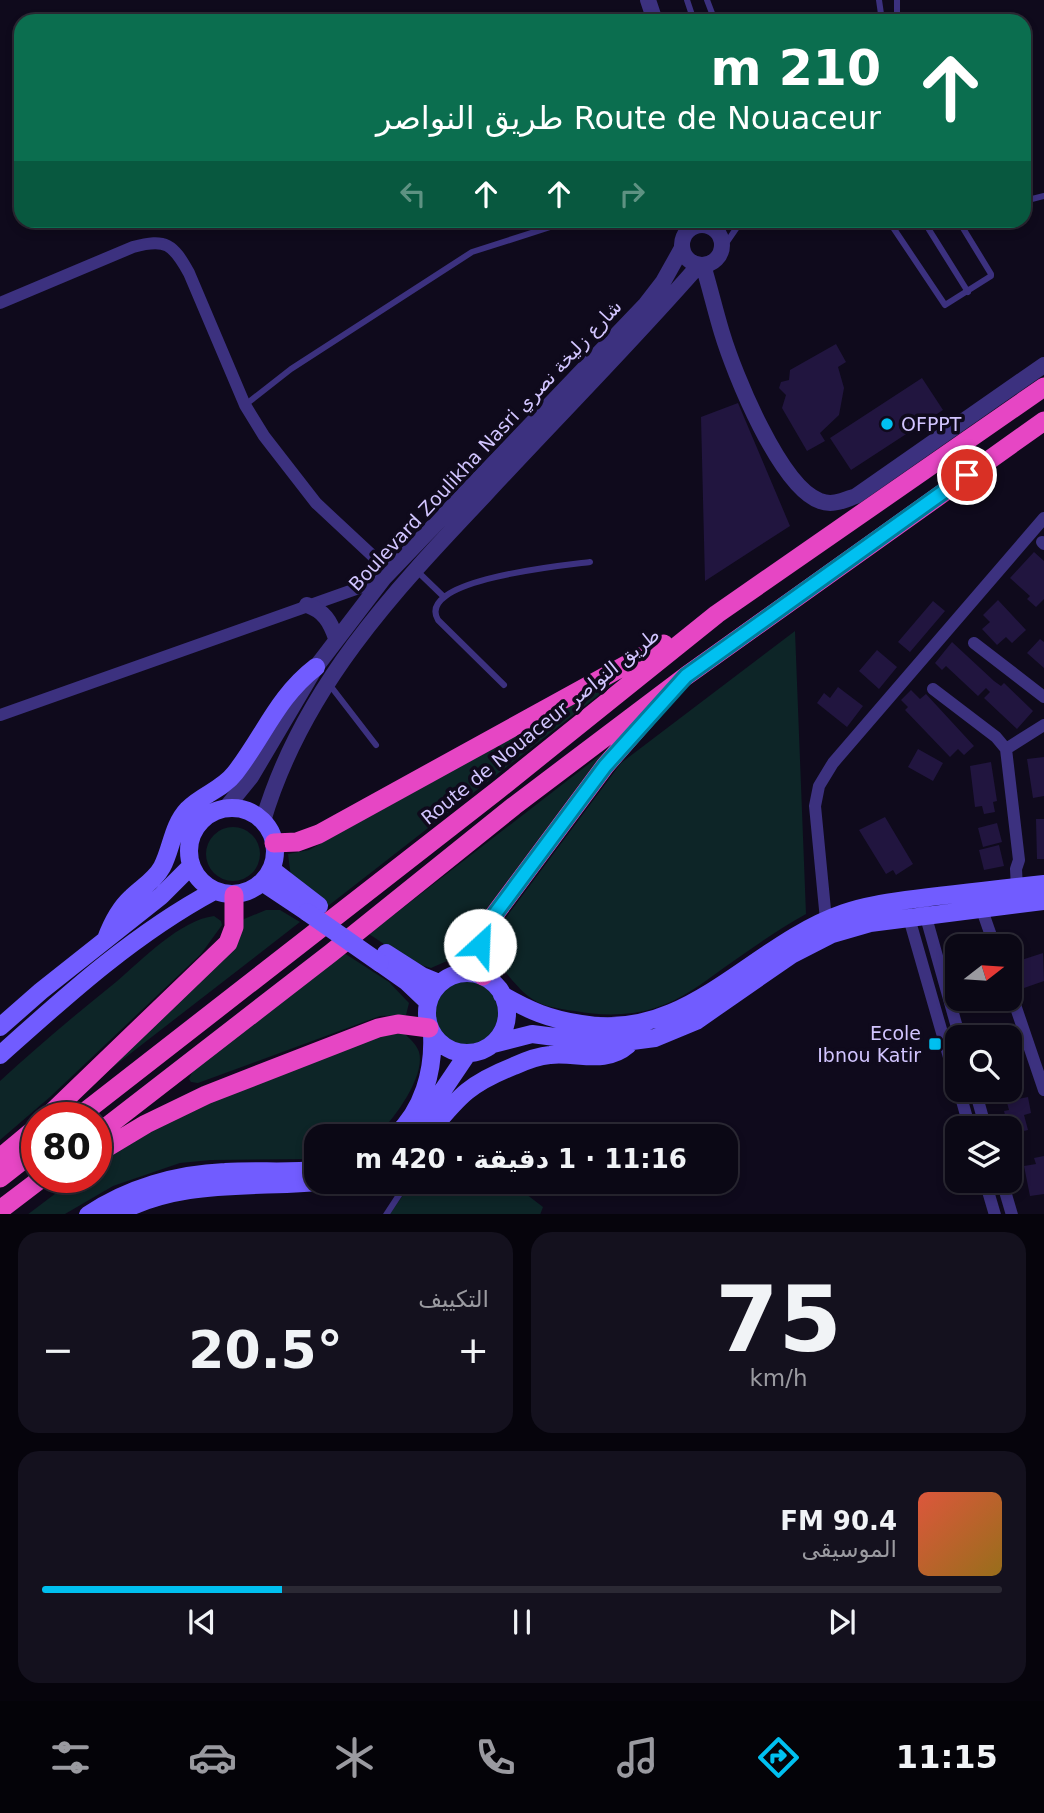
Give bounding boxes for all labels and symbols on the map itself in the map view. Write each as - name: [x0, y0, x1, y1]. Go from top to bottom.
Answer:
- street label: Boulevard Zoulikha Nasri شارع زليخة نصري: [344, 295, 627, 596]
- place label: OFPPT: [901, 413, 962, 435]
- marker: OFPPT: [879, 416, 895, 432]
- pin: [937, 445, 997, 505]
- street label: Route de Nouaceur طريق النواصر: [417, 623, 664, 830]
- position arrow: [443, 908, 517, 982]
- north arrow: [945, 934, 1022, 1012]
- place label: Ecole Ibnou Katir: [817, 1022, 921, 1066]
- marker: Ecole Ibnou Katir: [927, 1036, 943, 1052]
- speed limit sign: 80: [21, 1102, 112, 1193]

